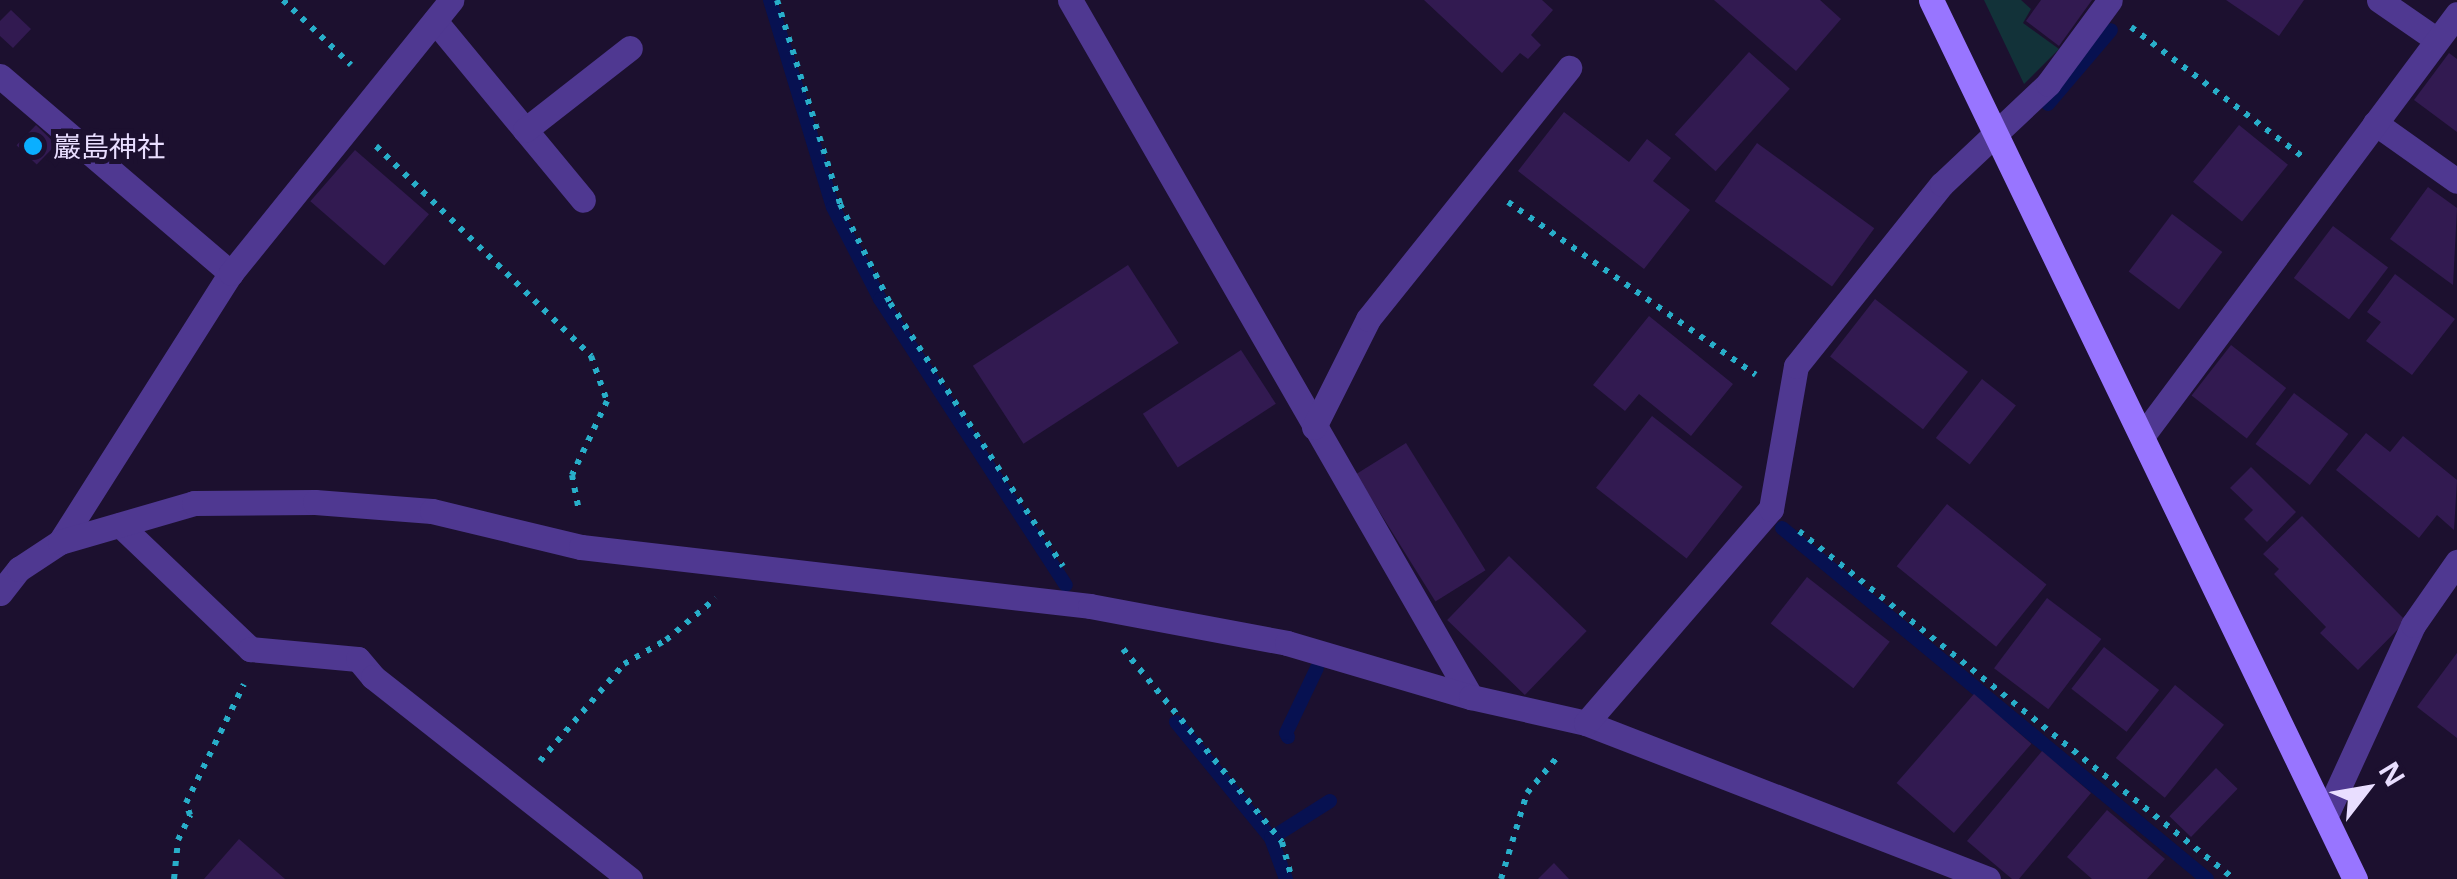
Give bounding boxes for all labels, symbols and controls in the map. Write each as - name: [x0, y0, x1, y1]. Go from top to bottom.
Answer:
- place label: 巖島神社: [53, 129, 165, 163]
- marker: 巖島神社: [22, 135, 44, 157]
- north arrow: [2317, 739, 2417, 839]
- text: N: [2371, 754, 2415, 793]

